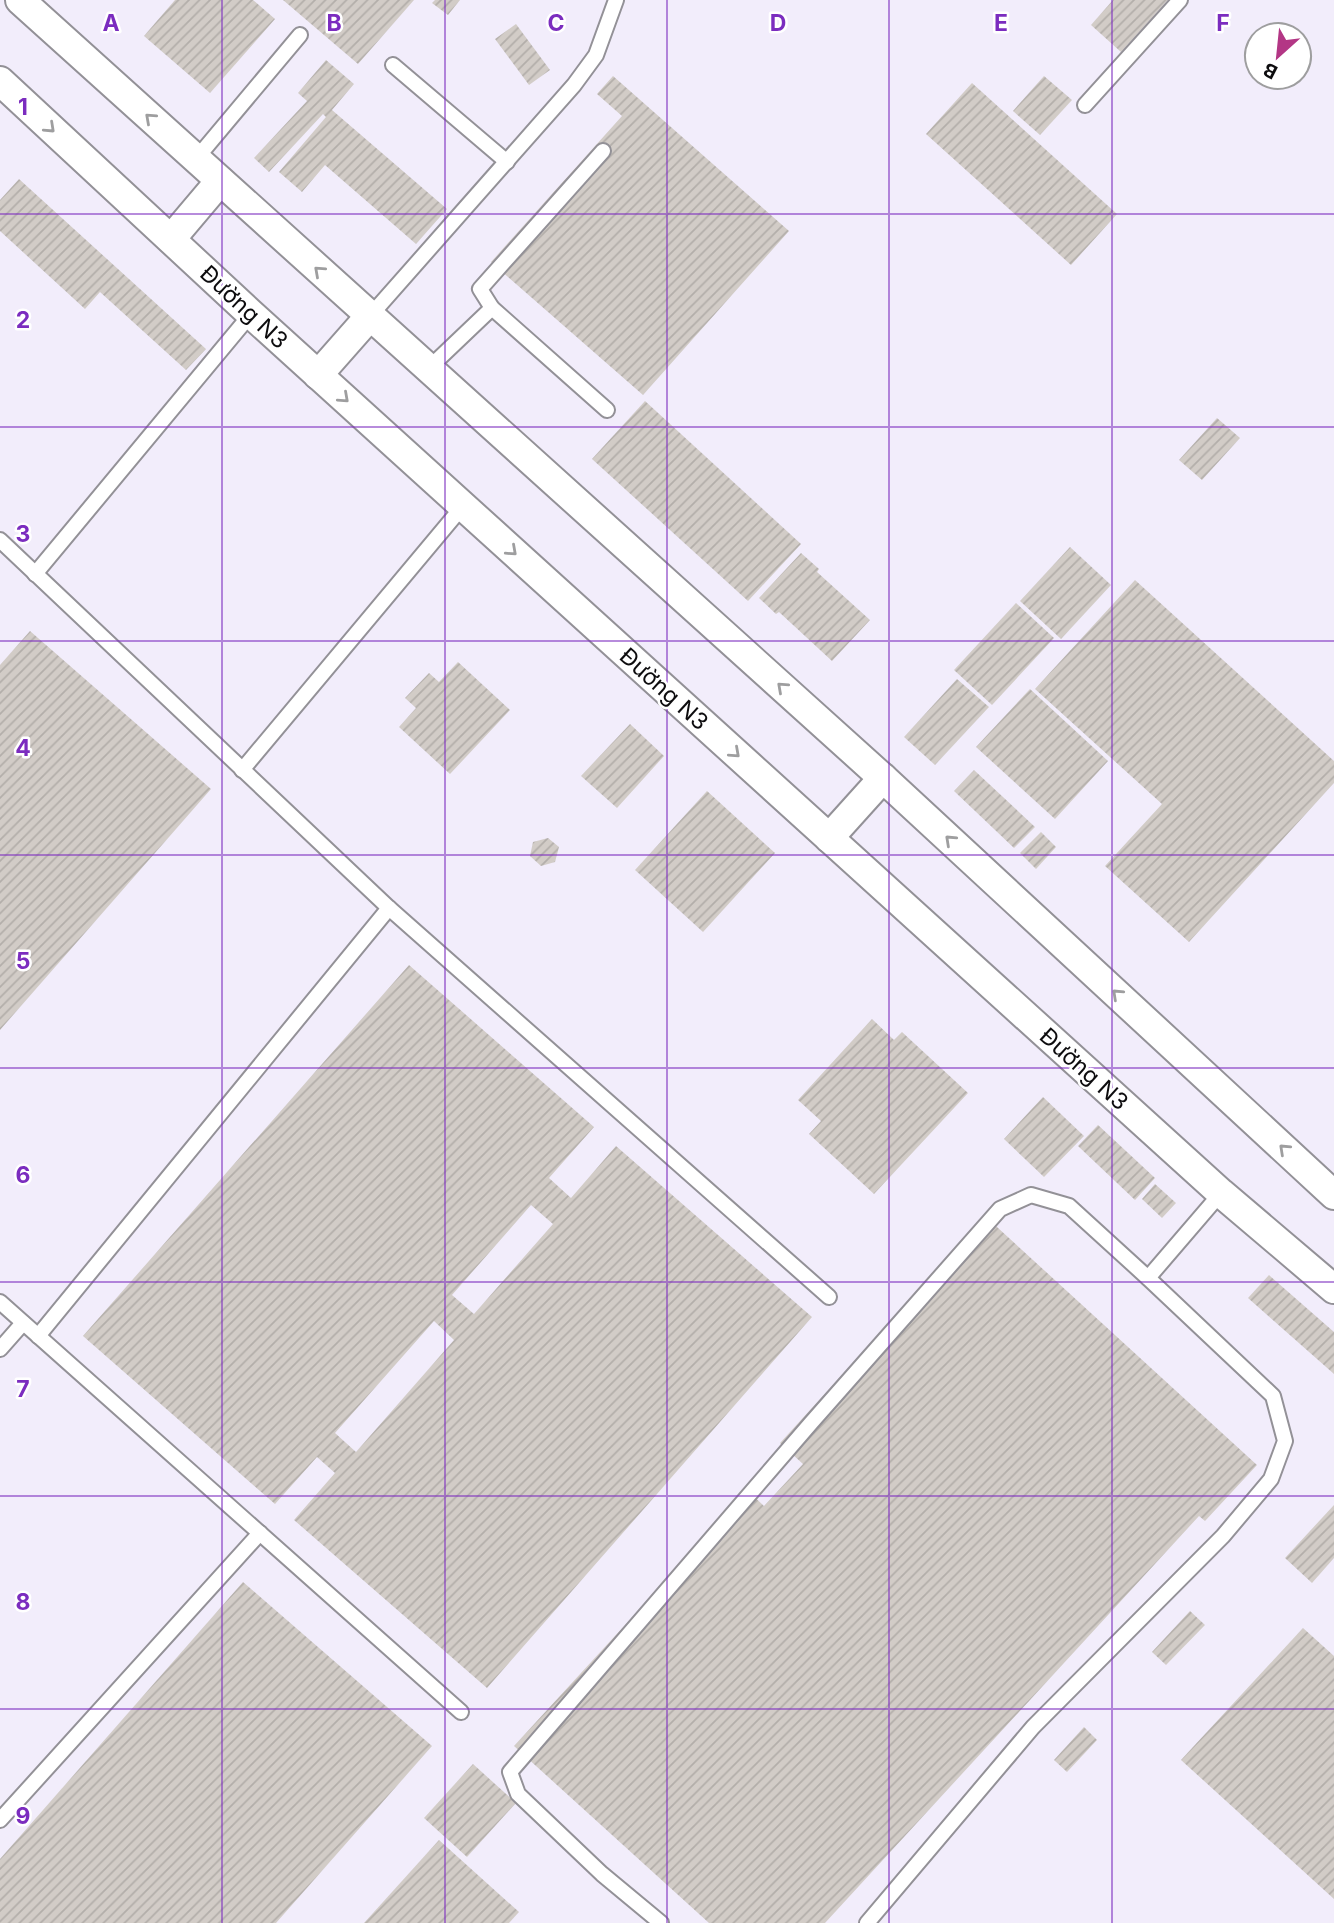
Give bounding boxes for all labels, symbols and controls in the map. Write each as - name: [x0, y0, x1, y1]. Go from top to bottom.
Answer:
- text: A: [102, 9, 120, 37]
- text: B: [326, 9, 342, 37]
- text: C: [547, 9, 565, 37]
- text: D: [770, 9, 786, 37]
- text: E: [994, 9, 1008, 37]
- text: F: [1216, 9, 1230, 37]
- north arrow: [1243, 21, 1313, 91]
- text: B: [1260, 58, 1281, 84]
- text: 1: [18, 93, 28, 121]
- one-way arrow: [145, 114, 158, 127]
- one-way arrow: [42, 119, 55, 132]
- street label: Đường N3: [194, 259, 294, 355]
- one-way arrow: [314, 267, 327, 279]
- text: 2: [16, 306, 30, 334]
- one-way arrow: [336, 390, 349, 402]
- text: 3: [16, 520, 30, 548]
- one-way arrow: [504, 542, 517, 555]
- street label: Đường N3: [614, 642, 714, 736]
- one-way arrow: [777, 682, 790, 695]
- text: 4: [15, 734, 31, 762]
- one-way arrow: [727, 745, 740, 757]
- one-way arrow: [945, 835, 958, 848]
- text: 5: [16, 947, 30, 975]
- one-way arrow: [1112, 990, 1125, 1002]
- street label: Đường N3: [1034, 1022, 1134, 1116]
- one-way arrow: [1279, 1144, 1292, 1157]
- text: 6: [16, 1161, 30, 1189]
- text: 7: [16, 1375, 30, 1403]
- text: 8: [16, 1588, 30, 1616]
- text: 9: [16, 1802, 30, 1830]

